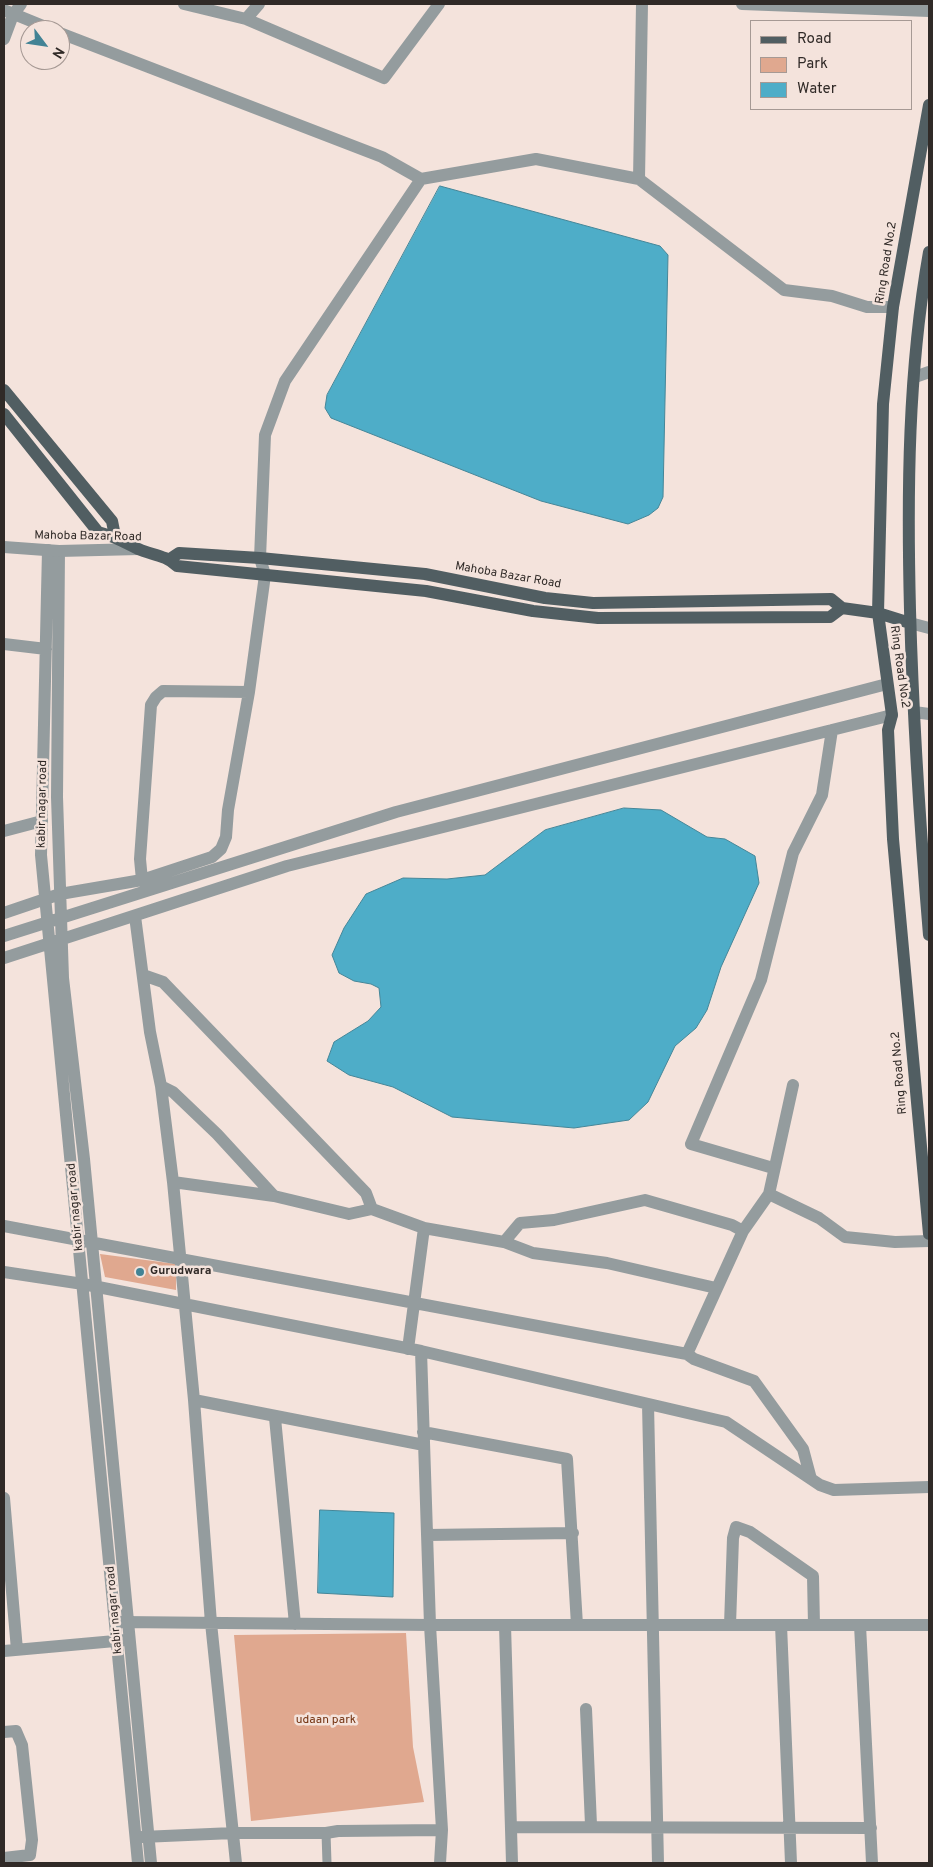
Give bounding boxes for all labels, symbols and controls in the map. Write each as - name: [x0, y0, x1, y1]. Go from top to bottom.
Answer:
- north arrow: [20, 20, 70, 70]
- legend: [750, 20, 913, 110]
- text: Road: [797, 30, 832, 49]
- text: N: [48, 44, 67, 61]
- text: Park: [797, 55, 828, 74]
- text: Water: [797, 80, 836, 99]
- street label: Ring Road No.2: [873, 221, 901, 305]
- street label: Mahoba Bazar Road: [34, 529, 142, 545]
- street label: Mahoba Bazar Road: [454, 560, 562, 592]
- street label: Ring Road No.2: [886, 625, 912, 709]
- street label: kabir nagar road: [35, 760, 51, 848]
- street label: Ring Road No.2: [889, 1031, 911, 1115]
- street label: kabir nagar road: [65, 1162, 87, 1252]
- place label: Gurudwara: [150, 1265, 211, 1279]
- marker: Gurudwara: [134, 1266, 146, 1278]
- street label: kabir nagar road: [104, 1565, 126, 1655]
- park label: udaan park: [296, 1714, 356, 1728]

